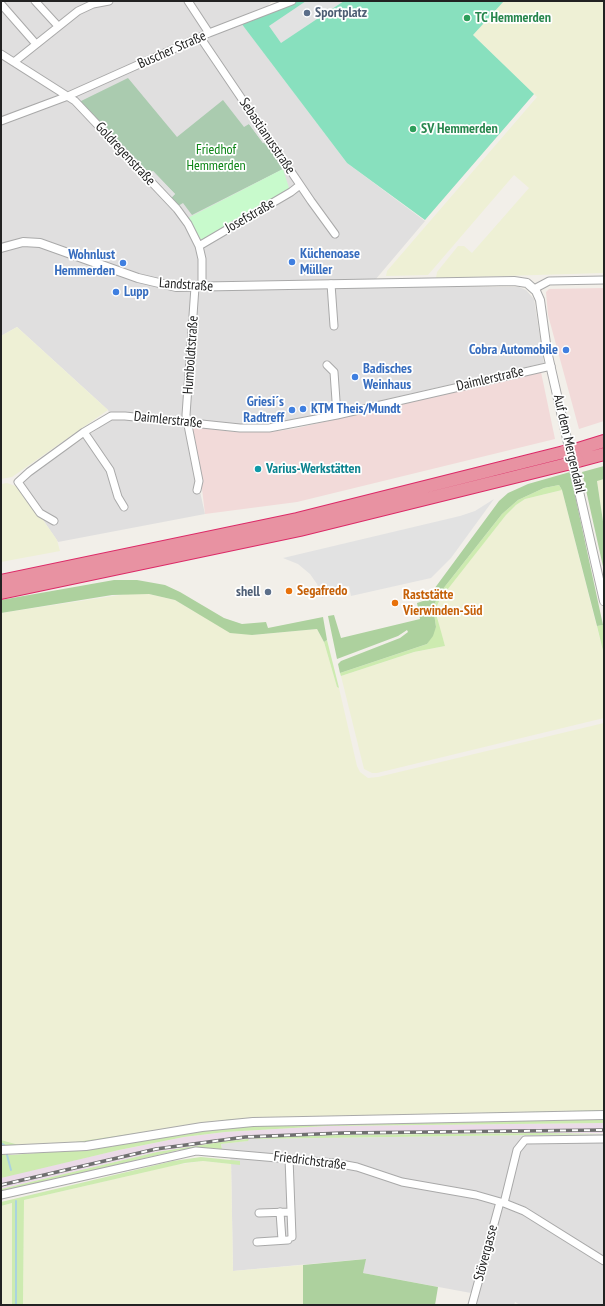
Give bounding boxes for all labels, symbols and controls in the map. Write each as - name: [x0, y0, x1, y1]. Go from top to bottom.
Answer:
- place label: Sportplatz: [315, 5, 367, 21]
- marker: Sportplatz: [302, 8, 312, 18]
- place label: TC Hemmerden: [475, 10, 551, 26]
- marker: TC Hemmerden: [462, 13, 472, 23]
- street label: Buscher Straße: [135, 27, 209, 73]
- street label: Sebastianusstraße: [235, 95, 299, 177]
- street label: Goldregenstraße: [91, 119, 159, 189]
- place label: SV Hemmerden: [421, 121, 498, 137]
- marker: SV Hemmerden: [408, 124, 418, 134]
- park label: Friedhof Hemmerden: [186, 142, 246, 174]
- street label: Josefstraße: [222, 195, 278, 237]
- place label: Küchenoase Müller: [300, 246, 360, 278]
- place label: Wohnlust Hemmerden: [54, 247, 115, 280]
- marker: Küchenoase Müller: [287, 257, 297, 267]
- marker: Wohnlust Hemmerden: [118, 258, 128, 268]
- street label: Landstraße: [158, 275, 214, 295]
- place label: Lupp: [124, 284, 149, 300]
- marker: Lupp: [111, 287, 121, 297]
- street label: Humboldtstraße: [180, 315, 202, 395]
- place label: Cobra Automobile: [469, 342, 558, 358]
- marker: Cobra Automobile: [561, 345, 571, 355]
- place label: Badisches Weinhaus: [363, 361, 412, 394]
- street label: Daimlerstraße: [455, 363, 525, 395]
- marker: Badisches Weinhaus: [350, 372, 360, 382]
- street label: Auf dem Mergendahl: [549, 393, 589, 495]
- place label: Griesi´s Radtreff: [243, 394, 284, 426]
- place label: KTM Theis/Mundt: [311, 401, 400, 417]
- marker: KTM Theis/Mundt: [298, 404, 308, 414]
- marker: Griesi´s Radtreff: [287, 405, 297, 415]
- street label: Daimlerstraße: [133, 408, 203, 432]
- place label: Varius-Werkstätten: [266, 461, 361, 477]
- marker: Varius-Werkstätten: [253, 464, 263, 474]
- place label: Segafredo: [297, 583, 347, 599]
- place label: shell: [236, 584, 260, 600]
- marker: Segafredo: [284, 586, 294, 596]
- marker: shell: [263, 587, 273, 597]
- place label: Raststätte Vierwinden-Süd: [403, 587, 482, 620]
- marker: Raststätte Vierwinden-Süd: [390, 598, 400, 608]
- street label: Friedrichstraße: [273, 1148, 347, 1174]
- street label: Stövergasse: [470, 1223, 502, 1283]

